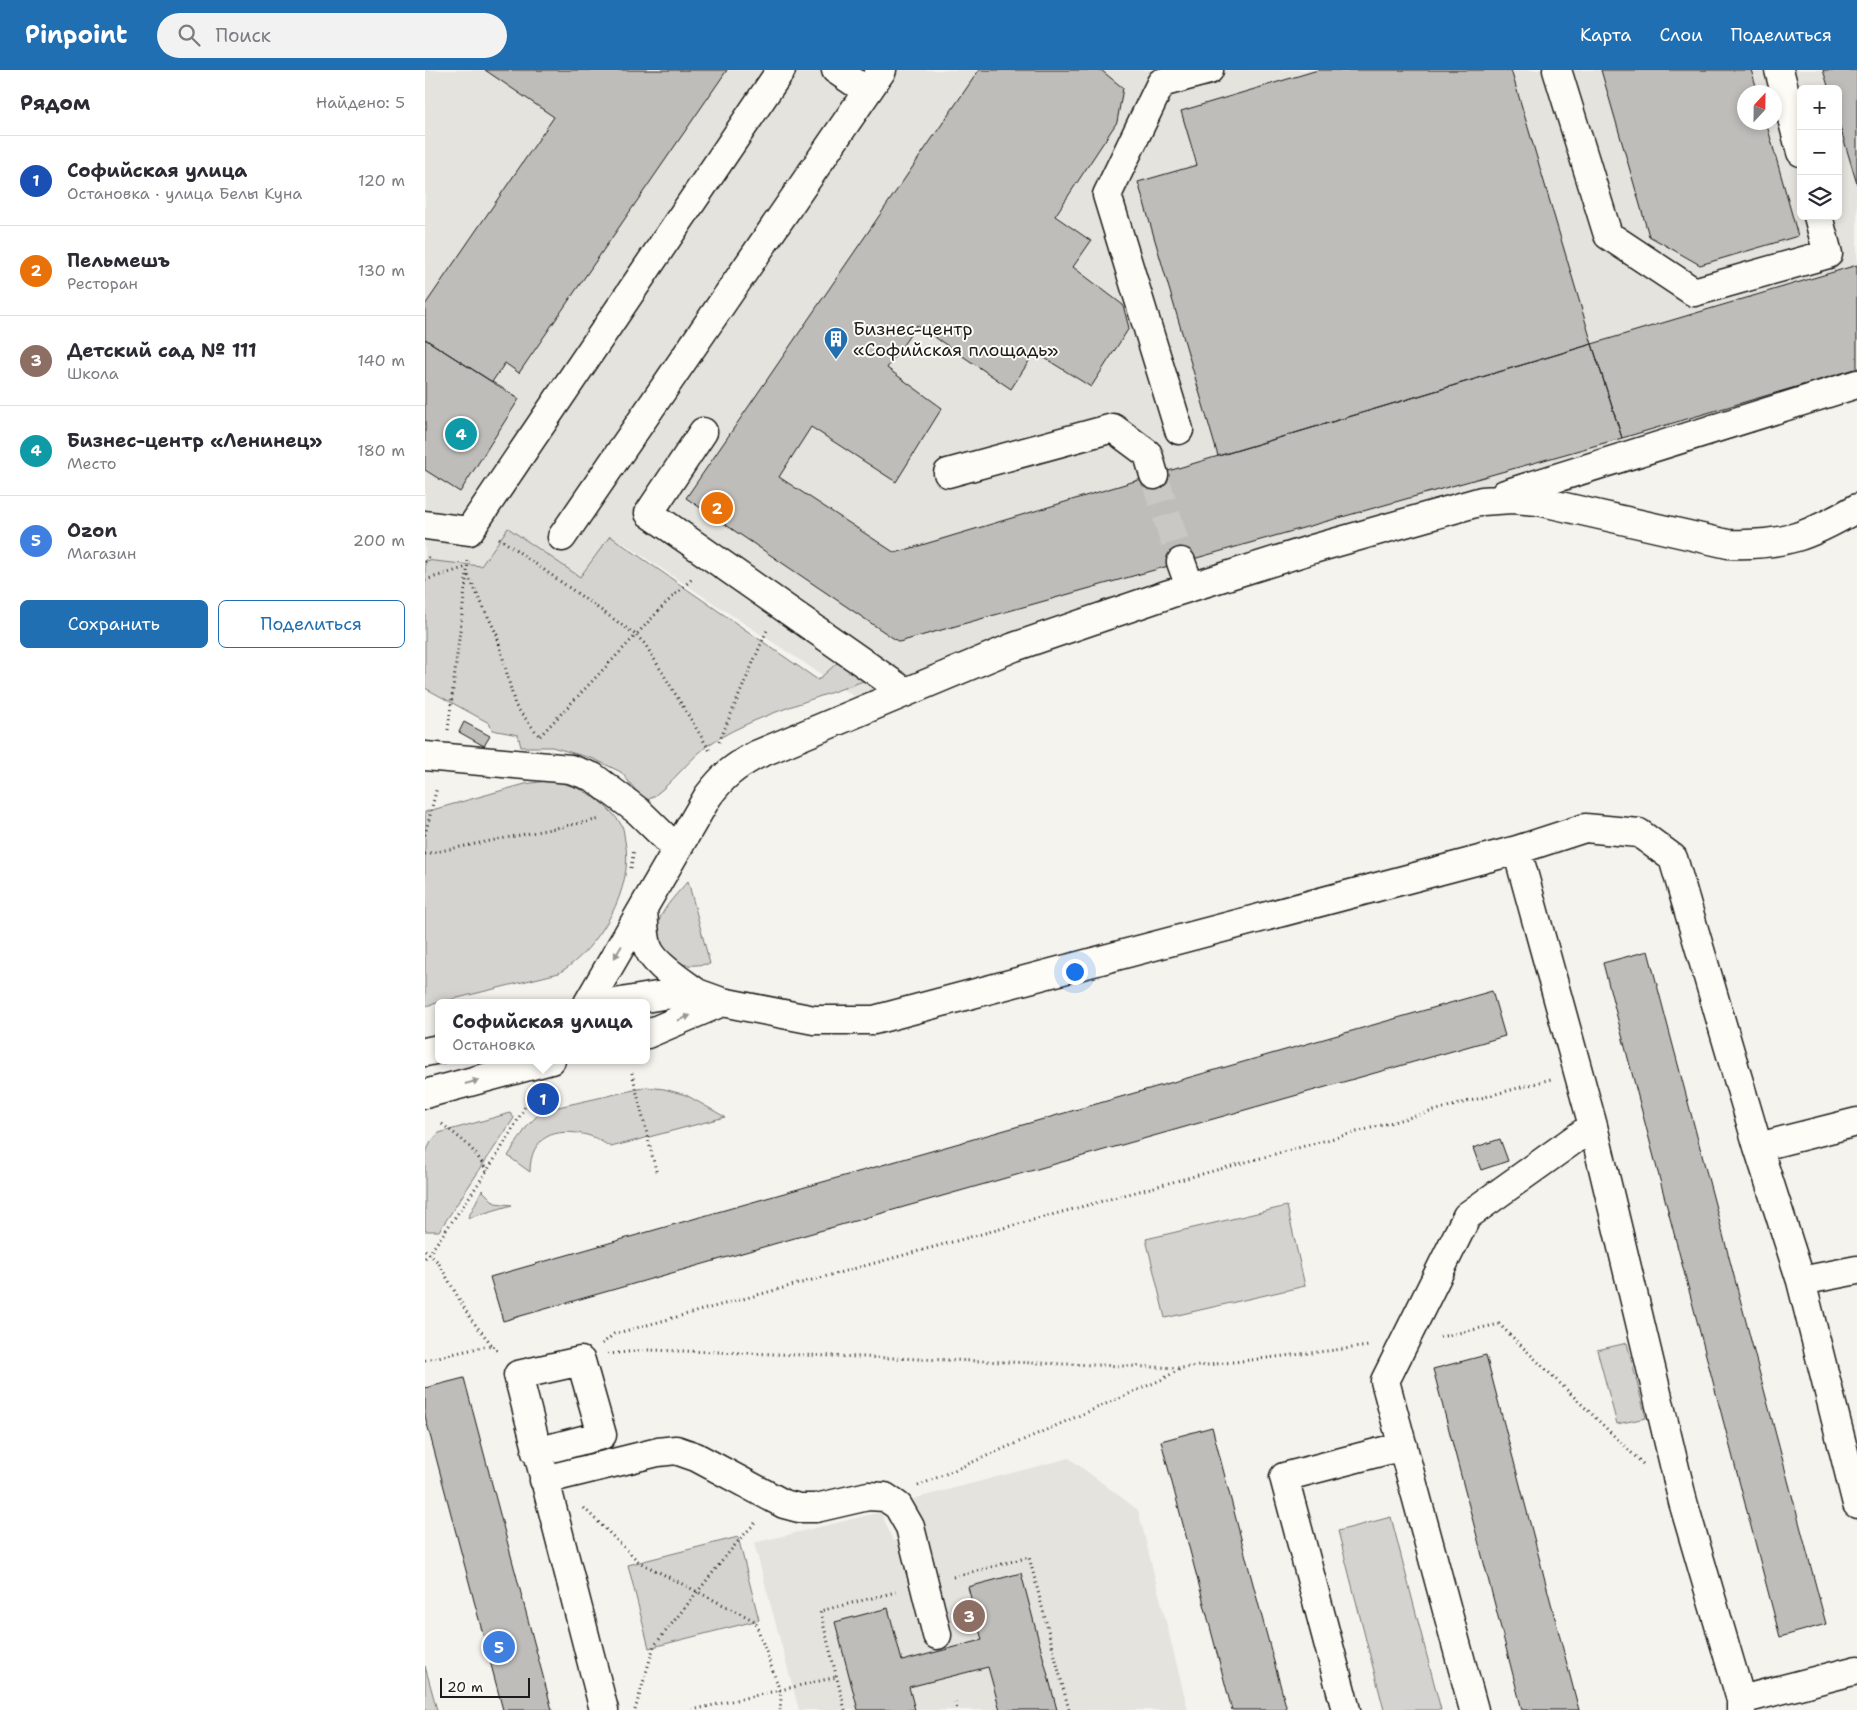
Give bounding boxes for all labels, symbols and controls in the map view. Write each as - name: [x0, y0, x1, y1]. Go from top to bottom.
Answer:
- search box: [157, 13, 507, 58]
- text: Pinpoint: [25, 19, 127, 51]
- icon: search: [175, 21, 203, 49]
- text: Поиск: [215, 23, 271, 48]
- text: Карта: [1580, 23, 1631, 47]
- text: Слои: [1659, 23, 1703, 47]
- text: Поделиться: [1731, 23, 1832, 47]
- north arrow: [1737, 85, 1782, 130]
- map controls: [1797, 85, 1842, 220]
- button: +: [1797, 85, 1842, 130]
- text: Рядом: [20, 89, 90, 117]
- text: Найдено: 5: [316, 92, 405, 113]
- button: −: [1797, 130, 1842, 175]
- text: Софийская улица: [67, 158, 247, 183]
- text: 1: [32, 170, 40, 191]
- text: 120 m: [358, 170, 405, 191]
- button: layers: [1797, 175, 1842, 220]
- text: Остановка · улица Белы Куна: [67, 183, 302, 204]
- text: Пельмешъ: [67, 248, 170, 273]
- text: 2: [30, 260, 42, 281]
- text: 130 m: [358, 260, 405, 281]
- text: Ресторан: [67, 273, 138, 294]
- place label: Бизнес-центр «Софийская площадь»: [853, 317, 1058, 362]
- building icon: Бизнес-центр «Софийская площадь»: [823, 326, 849, 360]
- text: Детский сад № 111: [67, 338, 257, 363]
- text: 3: [30, 350, 42, 371]
- text: 140 m: [358, 350, 405, 371]
- text: Школа: [67, 363, 119, 384]
- pin: 4: [445, 415, 477, 453]
- text: Бизнес-центр «Ленинец»: [67, 428, 322, 453]
- text: 4: [30, 440, 42, 461]
- text: 180 m: [357, 440, 405, 461]
- text: Место: [67, 453, 117, 474]
- pin: 2: [701, 489, 733, 527]
- text: Ozon: [67, 518, 117, 543]
- text: 5: [31, 530, 41, 551]
- text: 200 m: [353, 530, 405, 551]
- text: Магазин: [67, 543, 136, 564]
- button: Сохранить: [20, 600, 208, 648]
- button: Поделиться: [218, 600, 405, 648]
- one-way arrow: [614, 945, 623, 959]
- your location: [1062, 959, 1088, 985]
- popup: [435, 999, 650, 1064]
- text: Софийская улица: [452, 1009, 633, 1034]
- one-way arrow: [677, 1014, 692, 1021]
- text: Остановка: [452, 1034, 535, 1055]
- one-way arrow: [465, 1077, 480, 1085]
- pin: 1: [527, 1080, 559, 1118]
- pin: 3: [953, 1597, 985, 1635]
- pin: 5: [483, 1628, 515, 1666]
- scale bar: [440, 1675, 530, 1698]
- text: 20 m: [447, 1678, 483, 1696]

